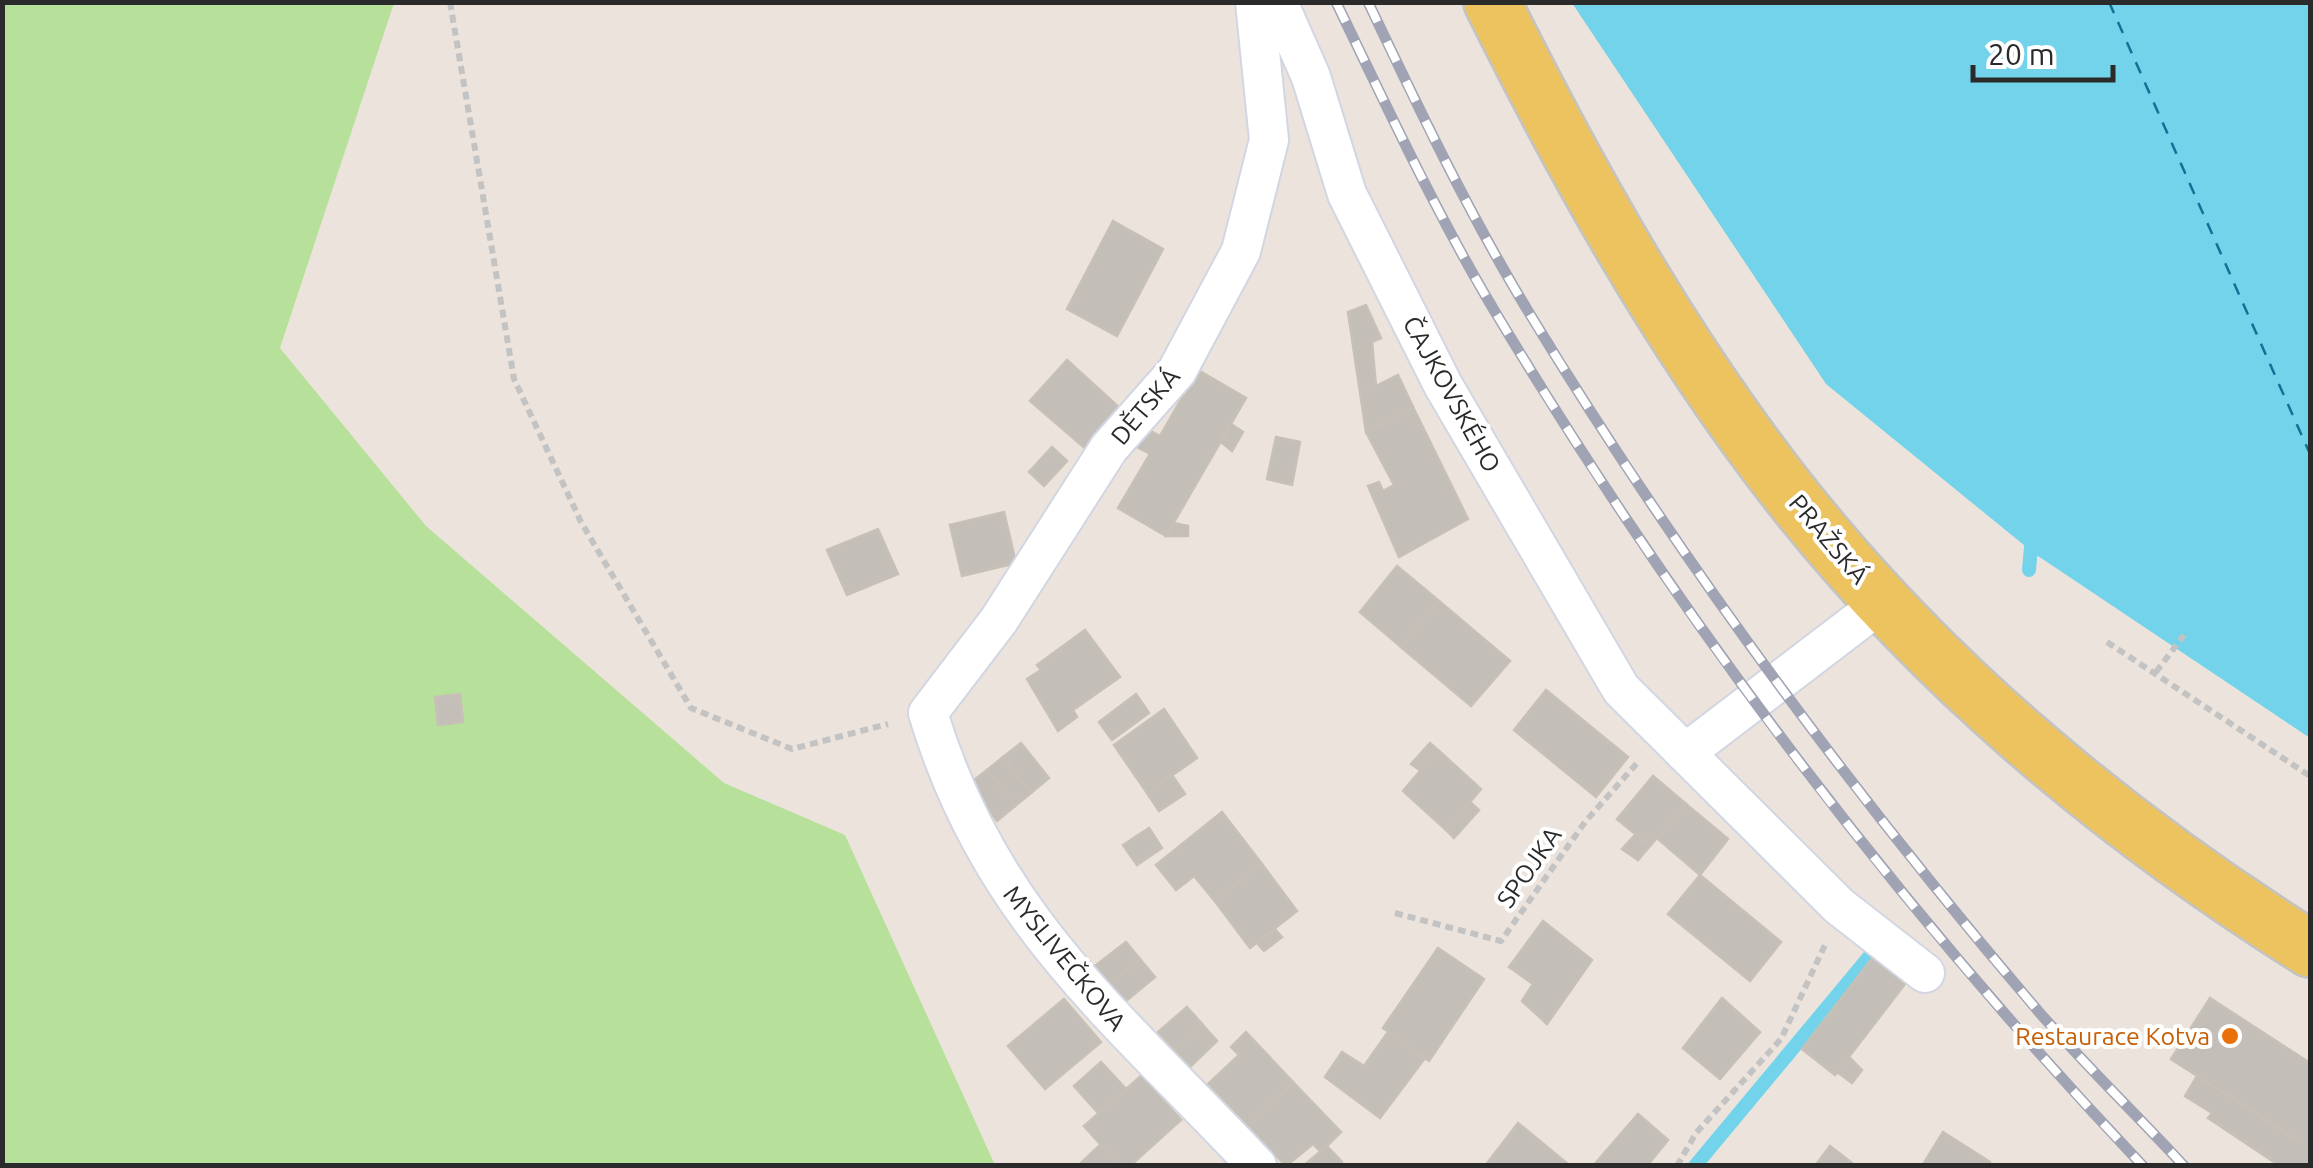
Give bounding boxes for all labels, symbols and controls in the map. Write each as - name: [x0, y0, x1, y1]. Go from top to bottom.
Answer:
- scale bar: [1973, 20, 2113, 82]
- text: 20 m: [1988, 37, 2055, 71]
- street label: ČAJKOVSKÉHO: [1398, 311, 1506, 477]
- street label: DĚTSKÁ: [1105, 362, 1185, 450]
- street label: PRAŽSKÁ: [1784, 489, 1874, 589]
- street label: SPOJKA: [1491, 821, 1567, 913]
- street label: MYSLIVEČKOVA: [998, 880, 1132, 1036]
- place label: Restaurace Kotva: [2015, 1022, 2210, 1050]
- marker: Restaurace Kotva: [2219, 1025, 2241, 1047]

